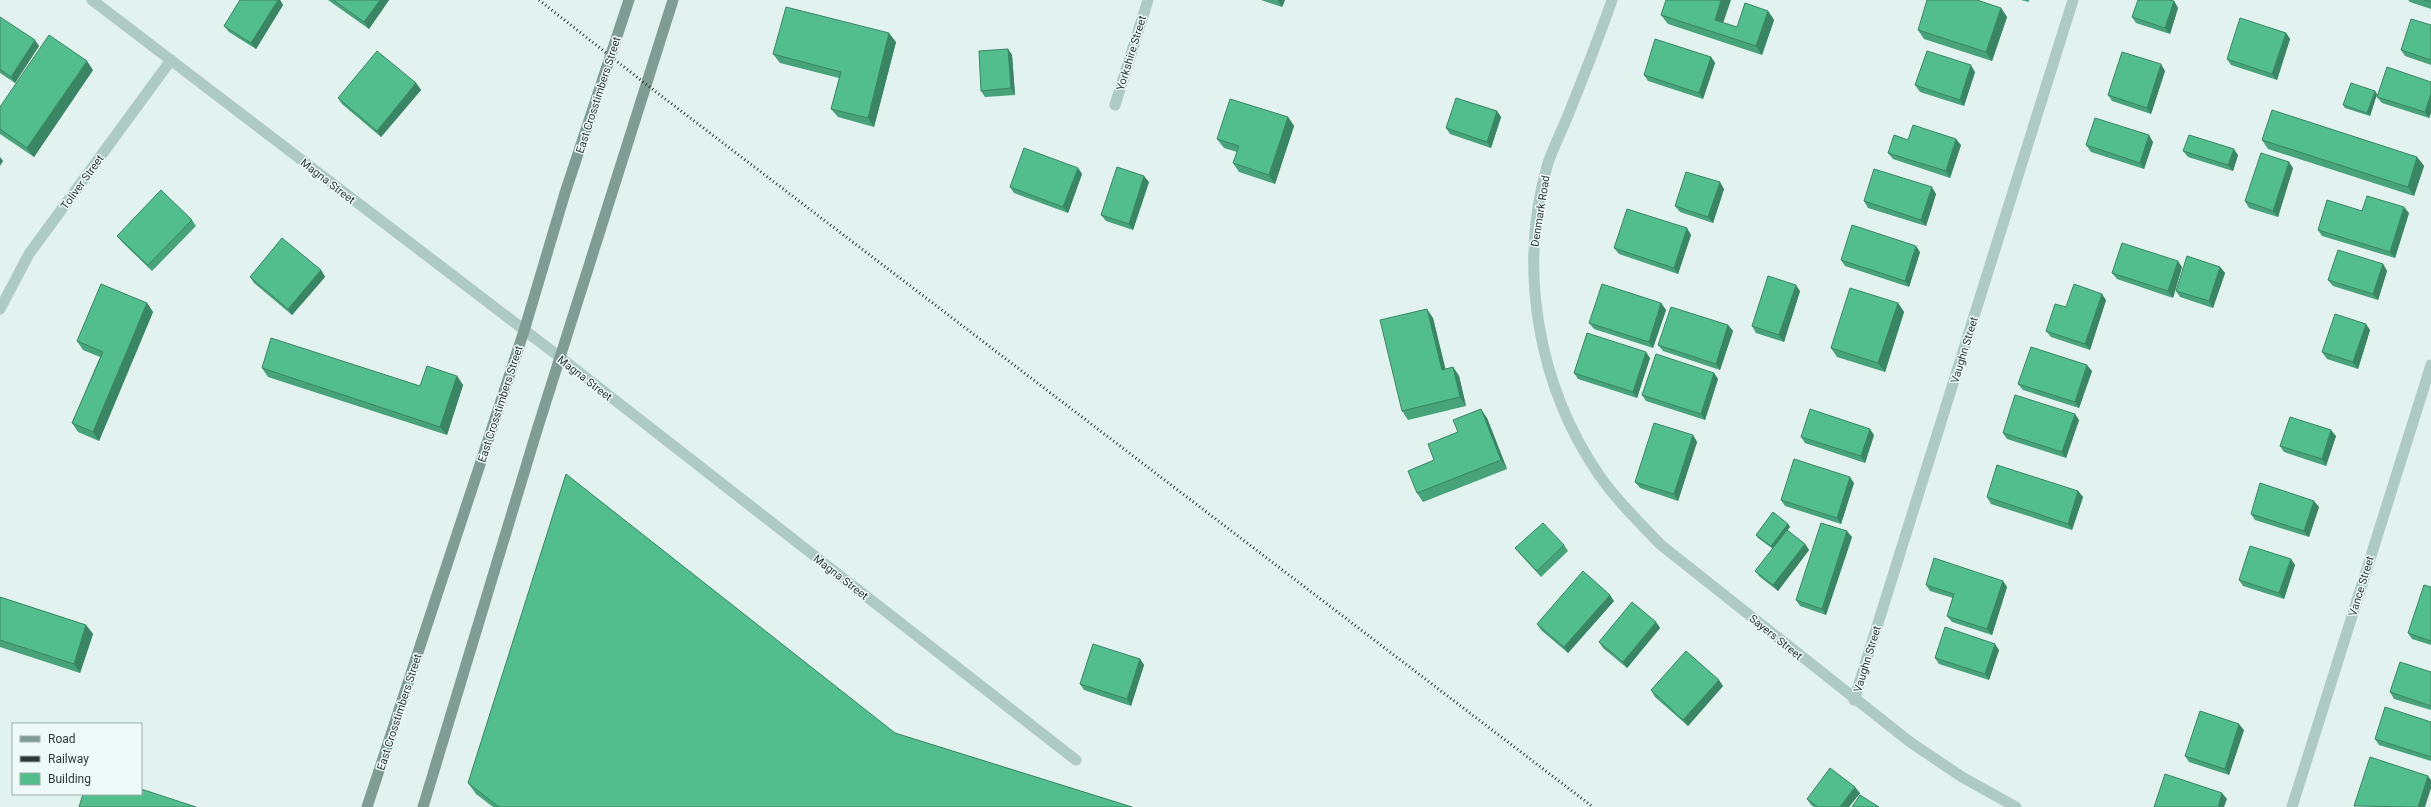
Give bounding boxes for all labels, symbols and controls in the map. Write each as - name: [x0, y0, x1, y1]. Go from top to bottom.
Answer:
- street label: Yorkshire Street: [1114, 14, 1149, 92]
- street label: East Crosstimbers Street: [573, 35, 624, 155]
- street label: Toliver Street: [58, 152, 107, 212]
- street label: Magna Street: [298, 156, 358, 207]
- street label: Denmark Road: [1528, 174, 1553, 248]
- street label: Vaughn Street: [1948, 315, 1981, 385]
- street label: East Crosstimbers Street: [475, 344, 526, 464]
- street label: Magna Street: [555, 353, 615, 404]
- street label: Magna Street: [811, 552, 871, 603]
- street label: Vance Street: [2346, 554, 2377, 618]
- street label: Sayers Street: [1747, 612, 1805, 663]
- street label: Vaughn Street: [1851, 624, 1884, 694]
- street label: East Crosstimbers Street: [374, 652, 425, 772]
- legend: [12, 723, 142, 795]
- text: Road: [48, 732, 76, 746]
- text: Railway: [48, 752, 89, 766]
- text: Building: [48, 772, 91, 786]

